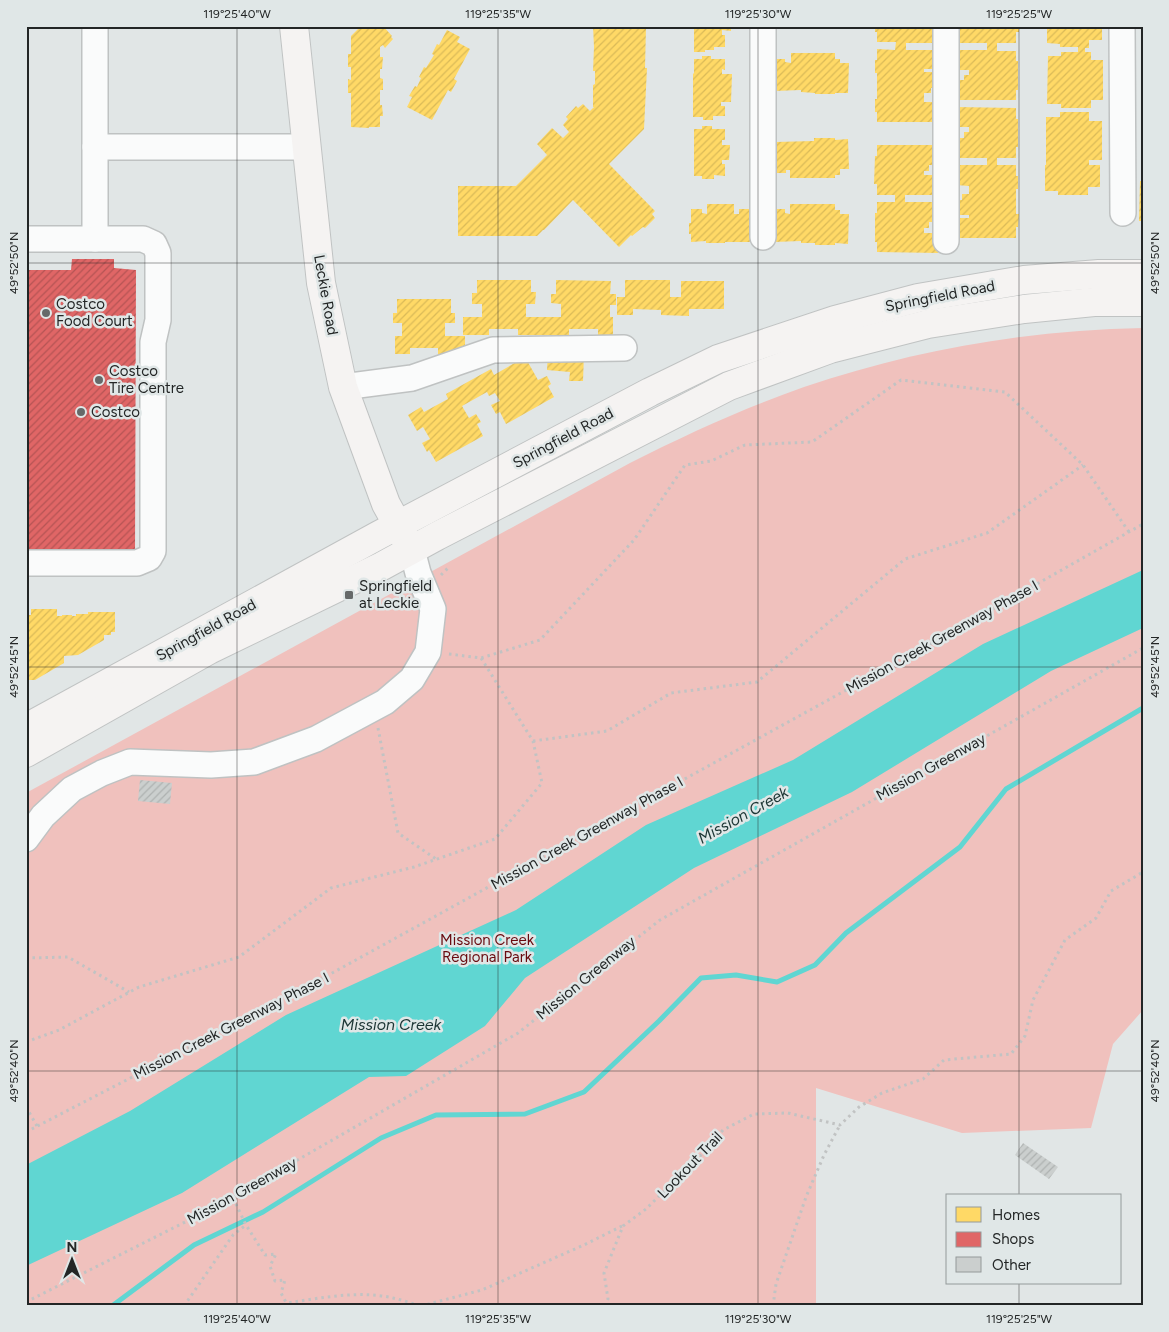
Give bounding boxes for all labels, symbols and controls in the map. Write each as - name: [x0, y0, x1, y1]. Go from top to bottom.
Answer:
- text: 119°25'40"W: [203, 7, 271, 21]
- text: 119°25'35"W: [465, 7, 531, 21]
- text: 119°25'30"W: [725, 7, 792, 21]
- text: 119°25'25"W: [986, 7, 1053, 21]
- text: 49°52'50"N: [7, 232, 21, 294]
- text: 49°52'50"N: [1148, 232, 1162, 294]
- street label: Leckie Road: [310, 253, 342, 337]
- street label: Springfield Road: [884, 277, 996, 315]
- place label: Costco Food Court: [56, 295, 133, 330]
- marker: Costco Food Court: [40, 307, 52, 319]
- place label: Costco Tire Centre: [109, 362, 184, 397]
- marker: Costco Tire Centre: [93, 374, 105, 386]
- place label: Costco: [91, 403, 140, 421]
- street label: Springfield Road: [510, 404, 616, 472]
- marker: Costco: [75, 406, 87, 418]
- street label: Mission Creek Greenway Phase I: [843, 576, 1041, 698]
- place label: Springfield at Leckie: [359, 577, 432, 612]
- marker: Springfield at Leckie: [343, 589, 355, 601]
- street label: Springfield Road: [153, 595, 259, 665]
- text: 49°52'45"N: [7, 636, 21, 698]
- text: 49°52'45"N: [1148, 636, 1162, 698]
- street label: Mission Greenway: [873, 729, 989, 805]
- street label: Mission Creek Greenway Phase I: [488, 772, 686, 894]
- water label: Mission Creek: [694, 782, 793, 848]
- park label: Mission Creek Regional Park: [440, 931, 535, 966]
- street label: Mission Greenway: [533, 932, 639, 1024]
- street label: Mission Creek Greenway Phase I: [130, 969, 332, 1083]
- water label: Mission Creek: [341, 1015, 442, 1034]
- text: 49°52'40"N: [7, 1040, 21, 1102]
- text: 49°52'40"N: [1148, 1040, 1162, 1102]
- street label: Lookout Trail: [654, 1128, 726, 1202]
- street label: Mission Greenway: [184, 1153, 300, 1229]
- legend: [946, 1194, 1122, 1284]
- text: Homes: [992, 1206, 1040, 1224]
- text: Shops: [992, 1230, 1034, 1248]
- north arrow: [48, 1234, 98, 1284]
- text: N: [67, 1239, 77, 1256]
- text: Other: [992, 1256, 1031, 1274]
- text: 119°25'40"W: [203, 1312, 271, 1326]
- text: 119°25'35"W: [465, 1312, 531, 1326]
- text: 119°25'30"W: [725, 1312, 792, 1326]
- text: 119°25'25"W: [986, 1312, 1053, 1326]

